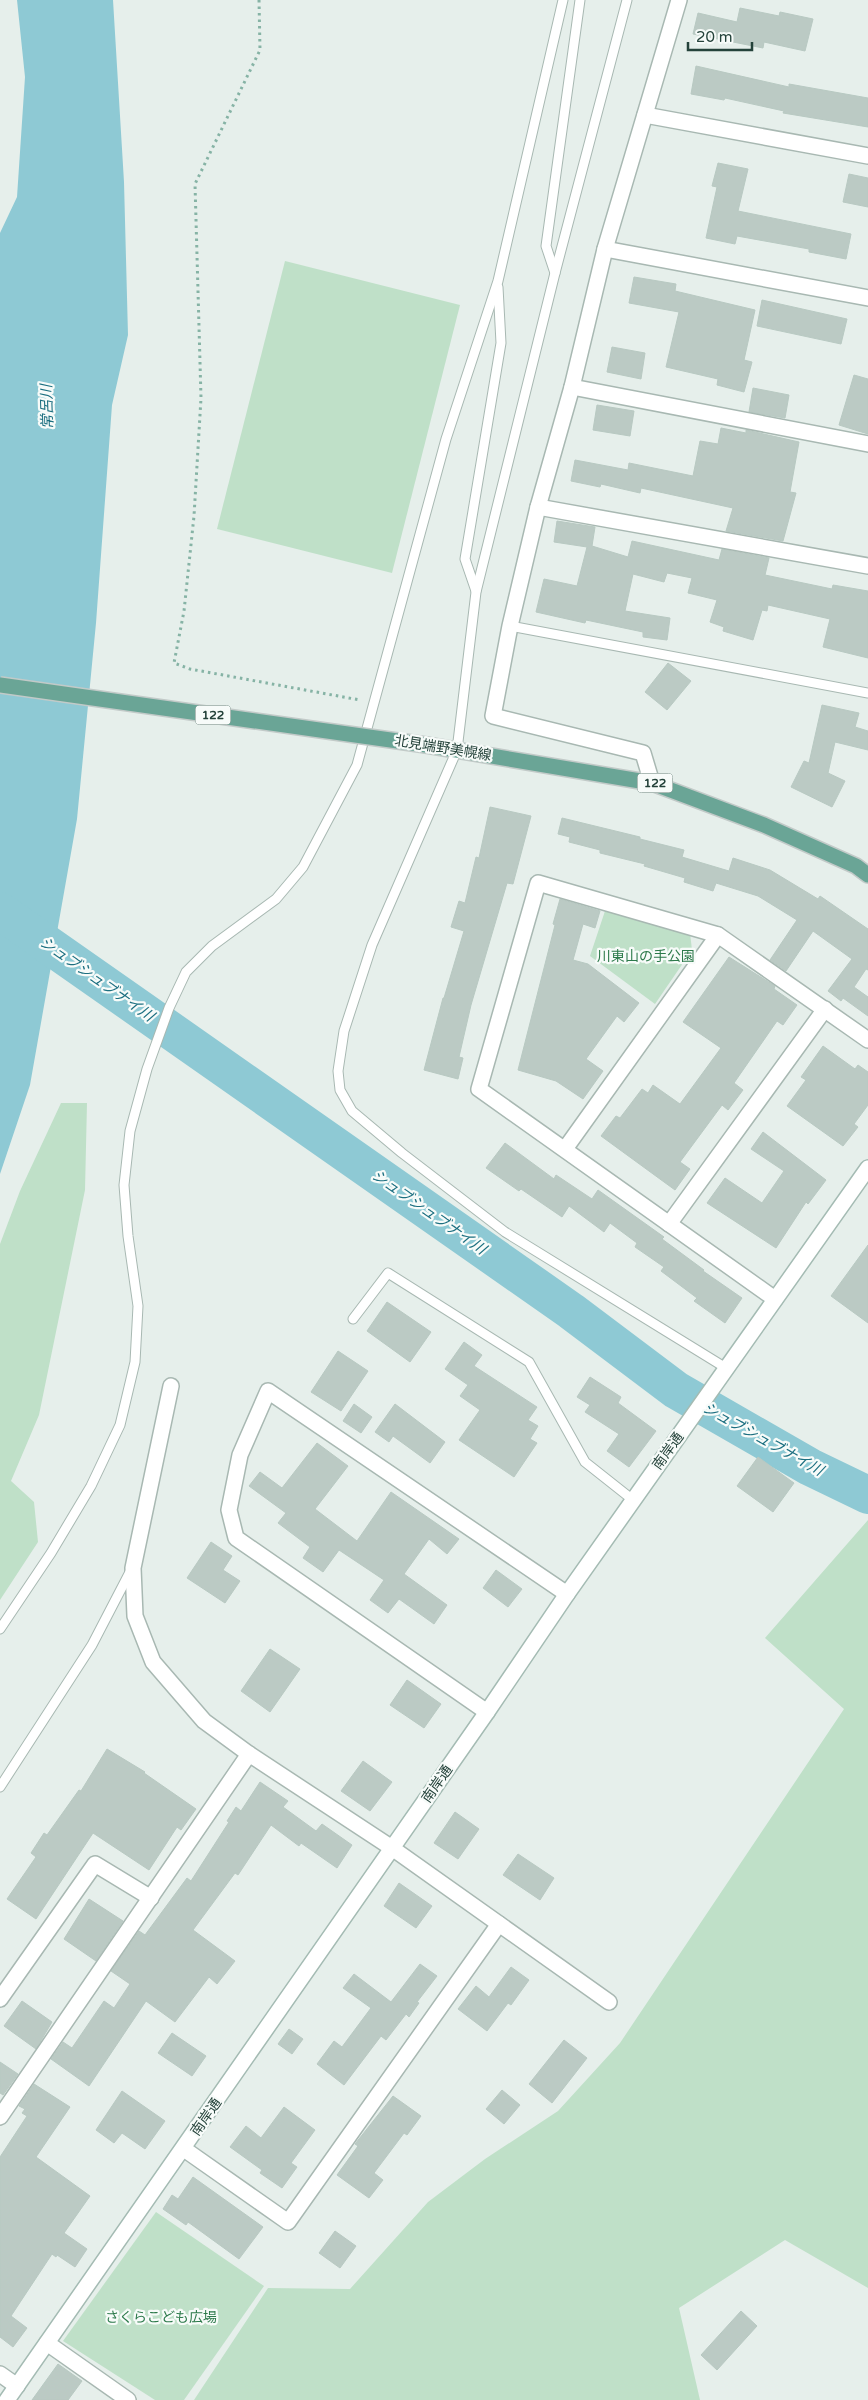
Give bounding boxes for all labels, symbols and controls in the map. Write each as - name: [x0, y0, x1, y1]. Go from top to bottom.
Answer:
- scale bar: [688, 20, 752, 52]
- text: 20 m: [696, 28, 733, 46]
- water label: 常呂川: [37, 382, 57, 430]
- road number: 122: [196, 706, 230, 724]
- street label: 北見端野美幌線: [393, 732, 493, 764]
- road number: 122: [638, 774, 672, 792]
- water label: シュブシュブナイ川: [37, 933, 159, 1026]
- park label: 川東山の手公園: [597, 948, 695, 965]
- water label: シュブシュブナイ川: [369, 1166, 491, 1259]
- water label: シュブシュブナイ川: [700, 1398, 828, 1481]
- street label: 南岸通: [649, 1429, 687, 1473]
- street label: 南岸通: [418, 1762, 456, 1806]
- street label: 南岸通: [187, 2095, 225, 2139]
- park label: さくらこども広場: [105, 2309, 217, 2326]

